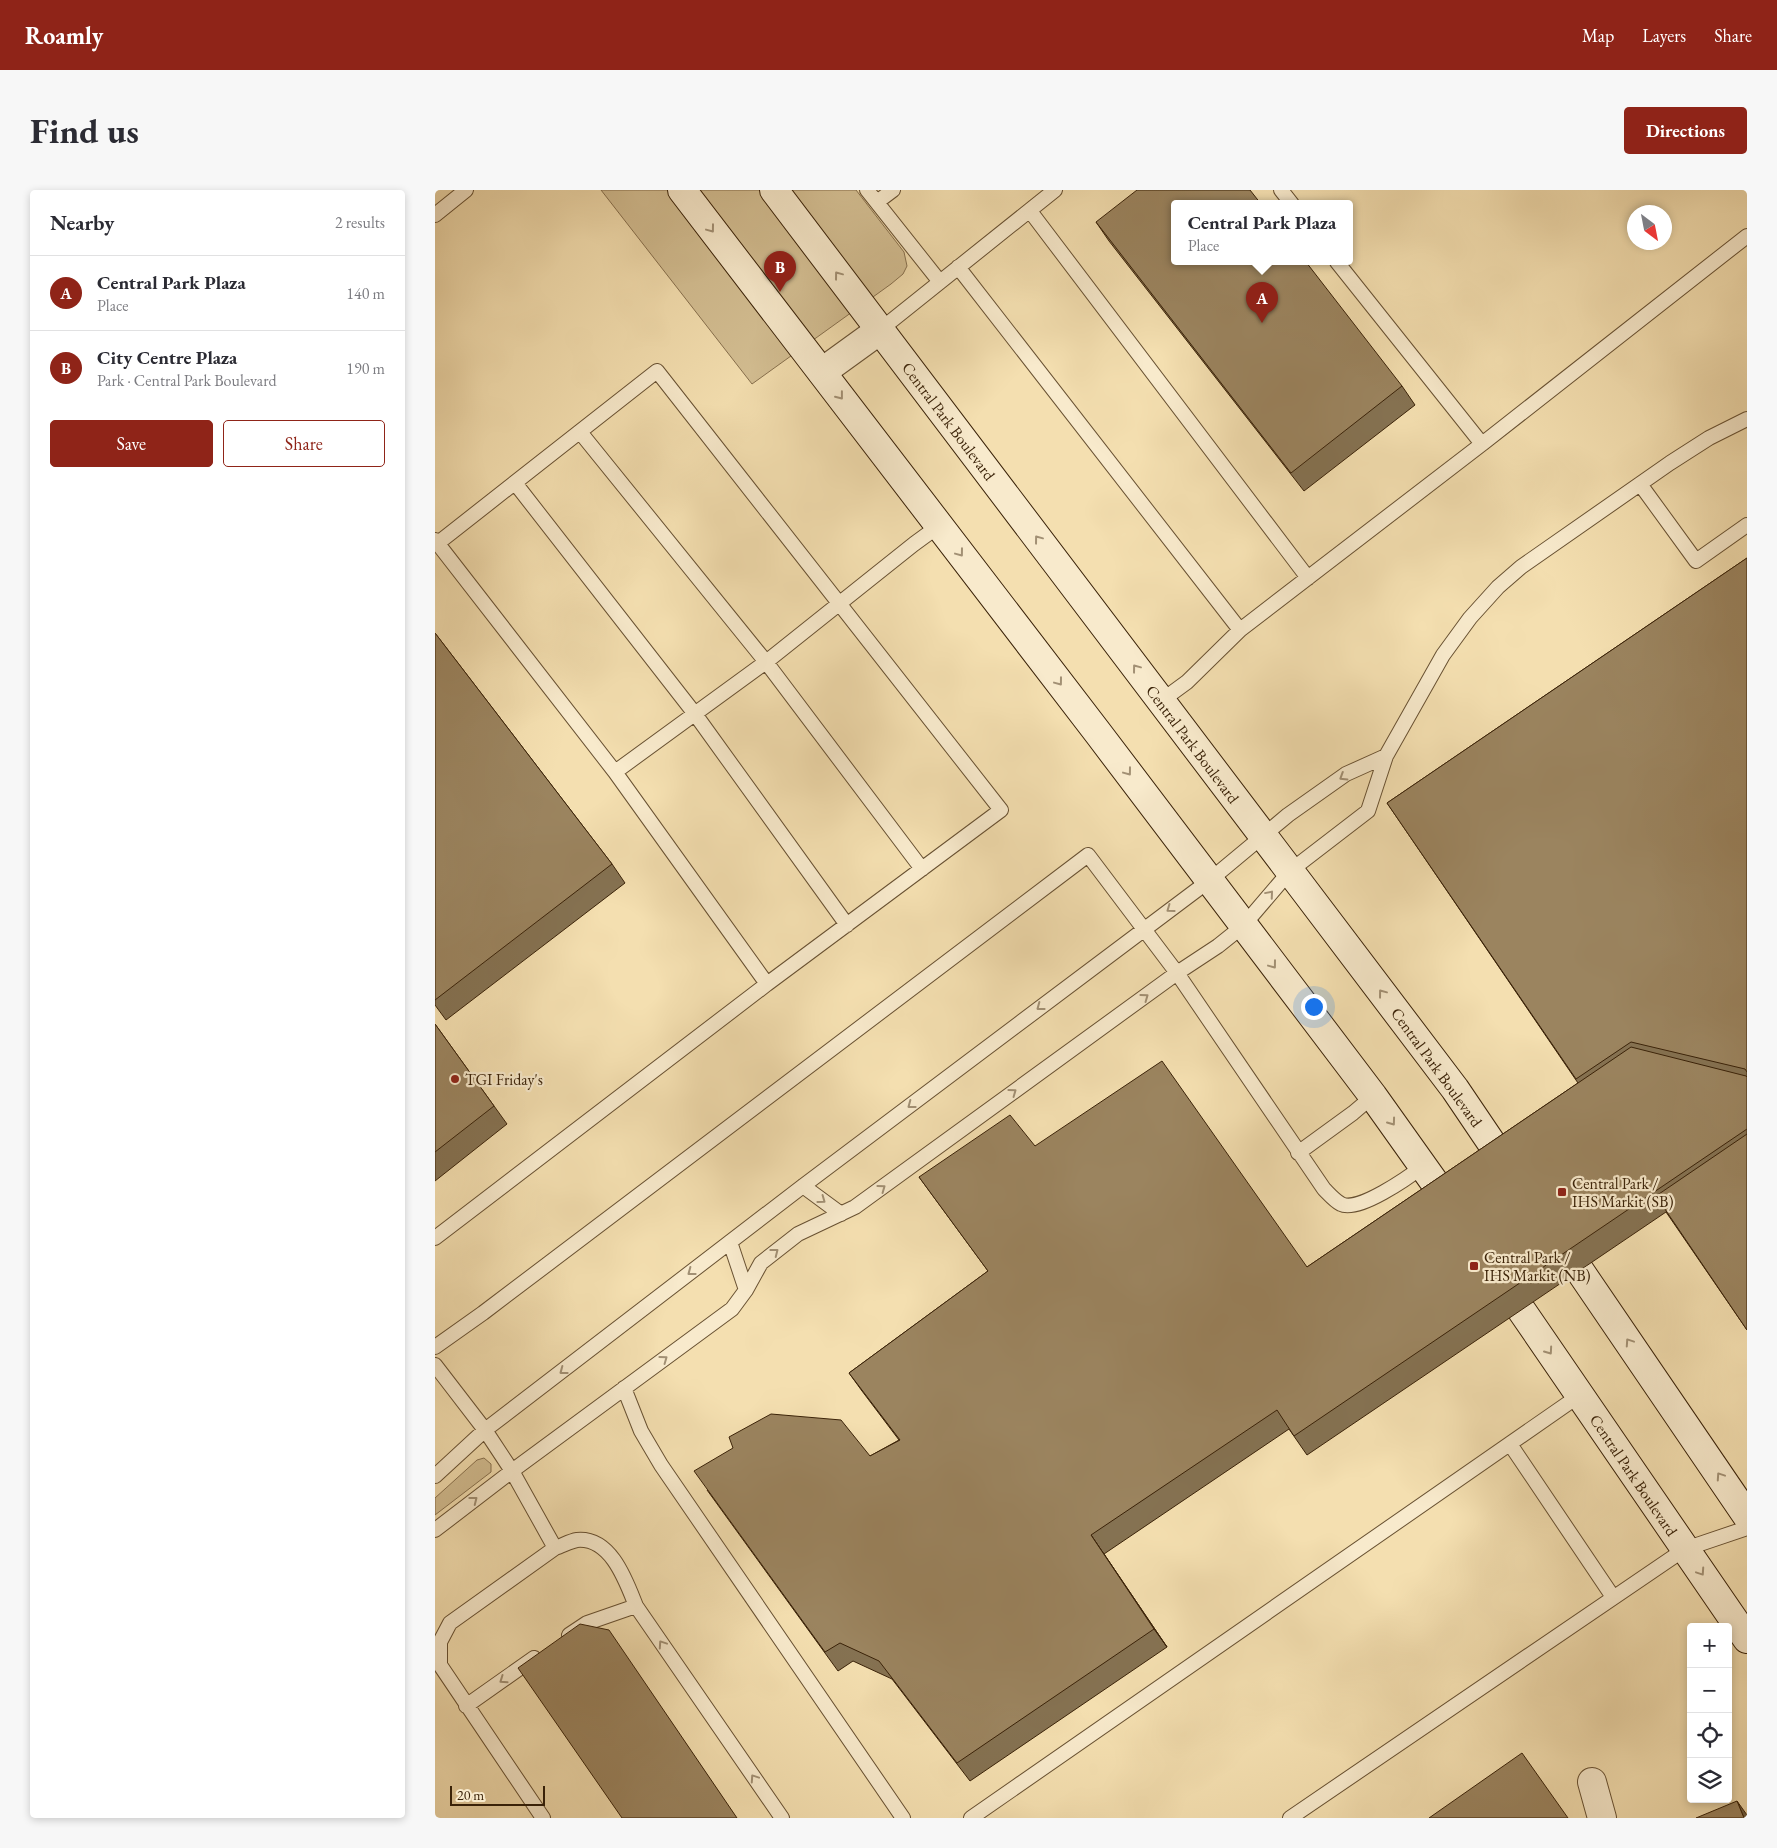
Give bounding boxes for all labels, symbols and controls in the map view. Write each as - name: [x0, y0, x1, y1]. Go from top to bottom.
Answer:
- text: Roamly: [25, 20, 103, 51]
- text: Map: [1582, 24, 1614, 47]
- text: Layers: [1642, 24, 1686, 47]
- text: Share: [1714, 24, 1752, 47]
- button: Directions: [1624, 107, 1747, 154]
- text: Find us: [30, 108, 139, 153]
- popup: [1171, 200, 1353, 265]
- north arrow: [1627, 205, 1672, 250]
- text: Nearby: [50, 209, 114, 236]
- text: Central Park Plaza: [1188, 210, 1336, 235]
- text: 2 results: [335, 212, 385, 233]
- one-way arrow: [706, 223, 714, 232]
- text: Place: [1188, 235, 1219, 256]
- pin: B: [764, 251, 796, 292]
- text: Central Park Plaza: [97, 270, 246, 295]
- one-way arrow: [836, 272, 844, 281]
- pin: A: [1246, 282, 1278, 323]
- text: A: [60, 283, 72, 304]
- text: 140 m: [346, 283, 385, 304]
- text: Place: [97, 295, 129, 316]
- text: City Centre Plaza: [97, 345, 237, 370]
- text: B: [61, 358, 71, 379]
- text: 190 m: [346, 358, 385, 379]
- street label: Central Park Boulevard: [897, 358, 1000, 485]
- text: Park · Central Park Boulevard: [97, 370, 277, 391]
- one-way arrow: [834, 390, 843, 400]
- button: Save: [50, 420, 213, 467]
- button: Share: [223, 420, 385, 467]
- one-way arrow: [1035, 536, 1043, 545]
- one-way arrow: [955, 547, 963, 556]
- one-way arrow: [1133, 665, 1141, 674]
- one-way arrow: [1053, 676, 1062, 686]
- street label: Central Park Boulevard: [1141, 681, 1244, 808]
- one-way arrow: [1122, 766, 1131, 776]
- one-way arrow: [1339, 771, 1348, 781]
- one-way arrow: [1264, 891, 1273, 900]
- one-way arrow: [1166, 903, 1176, 912]
- one-way arrow: [1267, 959, 1276, 969]
- one-way arrow: [1379, 989, 1388, 999]
- one-way arrow: [1139, 994, 1148, 1002]
- your location: [1301, 994, 1327, 1020]
- one-way arrow: [1036, 1001, 1046, 1010]
- street label: Central Park Boulevard: [1386, 1003, 1488, 1132]
- place label: TGI Friday's: [465, 1069, 543, 1090]
- marker: TGI Friday's: [449, 1073, 461, 1085]
- one-way arrow: [1008, 1089, 1017, 1098]
- one-way arrow: [907, 1099, 917, 1108]
- one-way arrow: [1386, 1117, 1395, 1126]
- place label: Central Park / IHS Markit (SB): [1572, 1173, 1673, 1212]
- one-way arrow: [876, 1185, 886, 1194]
- marker: Central Park / IHS Markit (SB): [1556, 1186, 1568, 1198]
- one-way arrow: [816, 1194, 826, 1203]
- place label: Central Park / IHS Markit (NB): [1484, 1247, 1591, 1286]
- one-way arrow: [769, 1249, 779, 1258]
- marker: Central Park / IHS Markit (NB): [1468, 1260, 1480, 1272]
- one-way arrow: [688, 1266, 697, 1275]
- one-way arrow: [1625, 1338, 1635, 1347]
- one-way arrow: [1543, 1345, 1552, 1355]
- one-way arrow: [658, 1356, 668, 1365]
- one-way arrow: [559, 1365, 568, 1374]
- street label: Central Park Boulevard: [1585, 1410, 1683, 1541]
- one-way arrow: [1717, 1472, 1726, 1482]
- one-way arrow: [468, 1498, 477, 1506]
- one-way arrow: [1695, 1566, 1704, 1576]
- map controls: [1687, 1623, 1732, 1803]
- button: +: [1687, 1623, 1732, 1668]
- one-way arrow: [659, 1640, 668, 1649]
- button: −: [1687, 1668, 1732, 1713]
- one-way arrow: [499, 1674, 509, 1683]
- button: locate: [1687, 1713, 1732, 1758]
- button: layers: [1687, 1758, 1732, 1803]
- one-way arrow: [751, 1774, 760, 1784]
- scale bar: [450, 1783, 545, 1806]
- text: 20 m: [457, 1786, 484, 1804]

